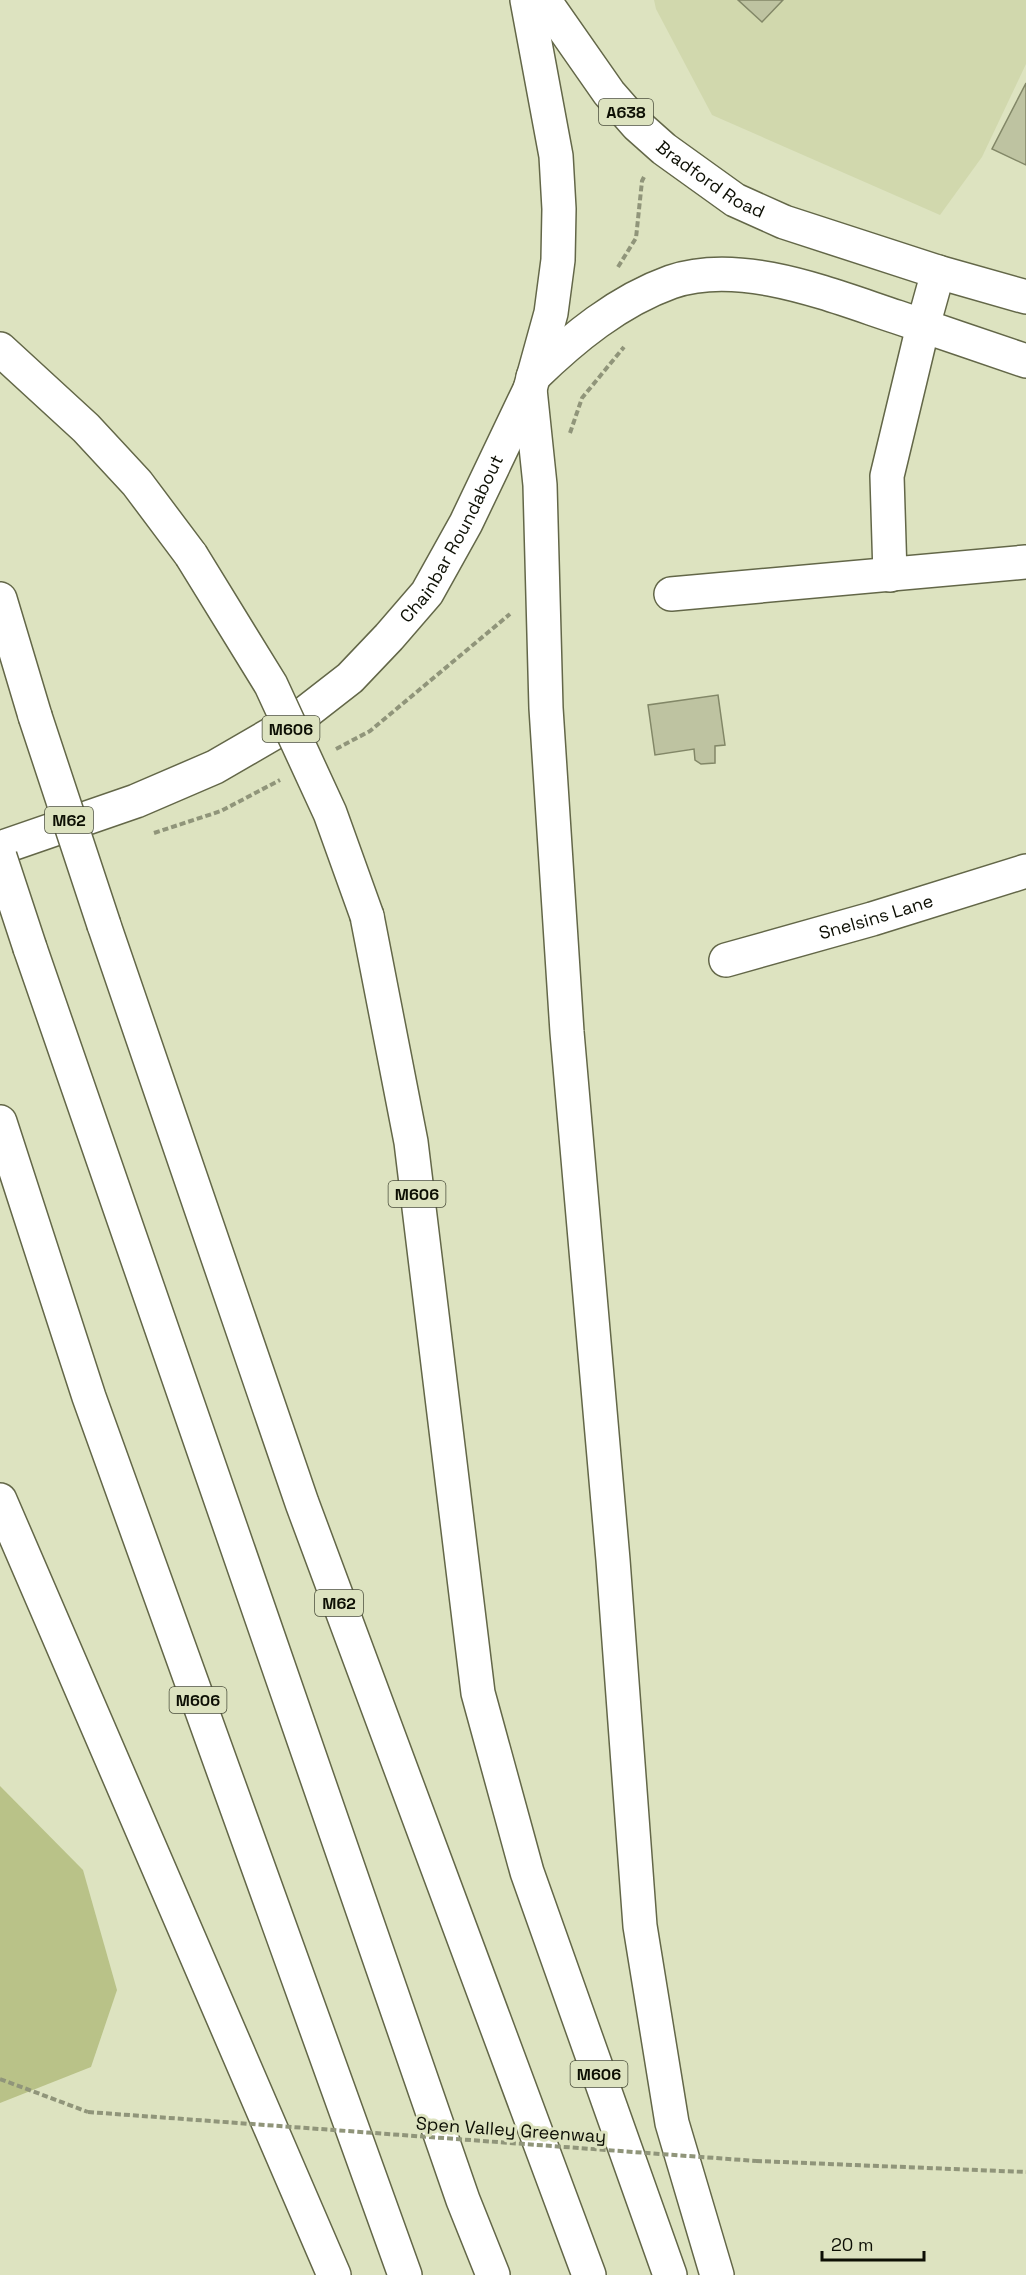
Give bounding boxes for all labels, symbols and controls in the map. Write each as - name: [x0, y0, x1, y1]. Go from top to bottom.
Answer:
- road number: A638: [599, 99, 653, 125]
- street label: Bradford Road: [652, 135, 768, 223]
- street label: Chainbar Roundabout: [394, 451, 508, 627]
- road number: M606: [262, 716, 320, 742]
- road number: M62: [45, 807, 93, 833]
- street label: Snelsins Lane: [816, 889, 936, 944]
- road number: M606: [388, 1181, 446, 1207]
- road number: M62: [315, 1590, 363, 1616]
- road number: M606: [170, 1687, 226, 1713]
- road number: M606: [570, 2061, 628, 2087]
- street label: Spen Valley Greenway: [415, 2111, 607, 2148]
- scale bar: [822, 2224, 924, 2262]
- text: 20 m: [831, 2233, 874, 2256]

